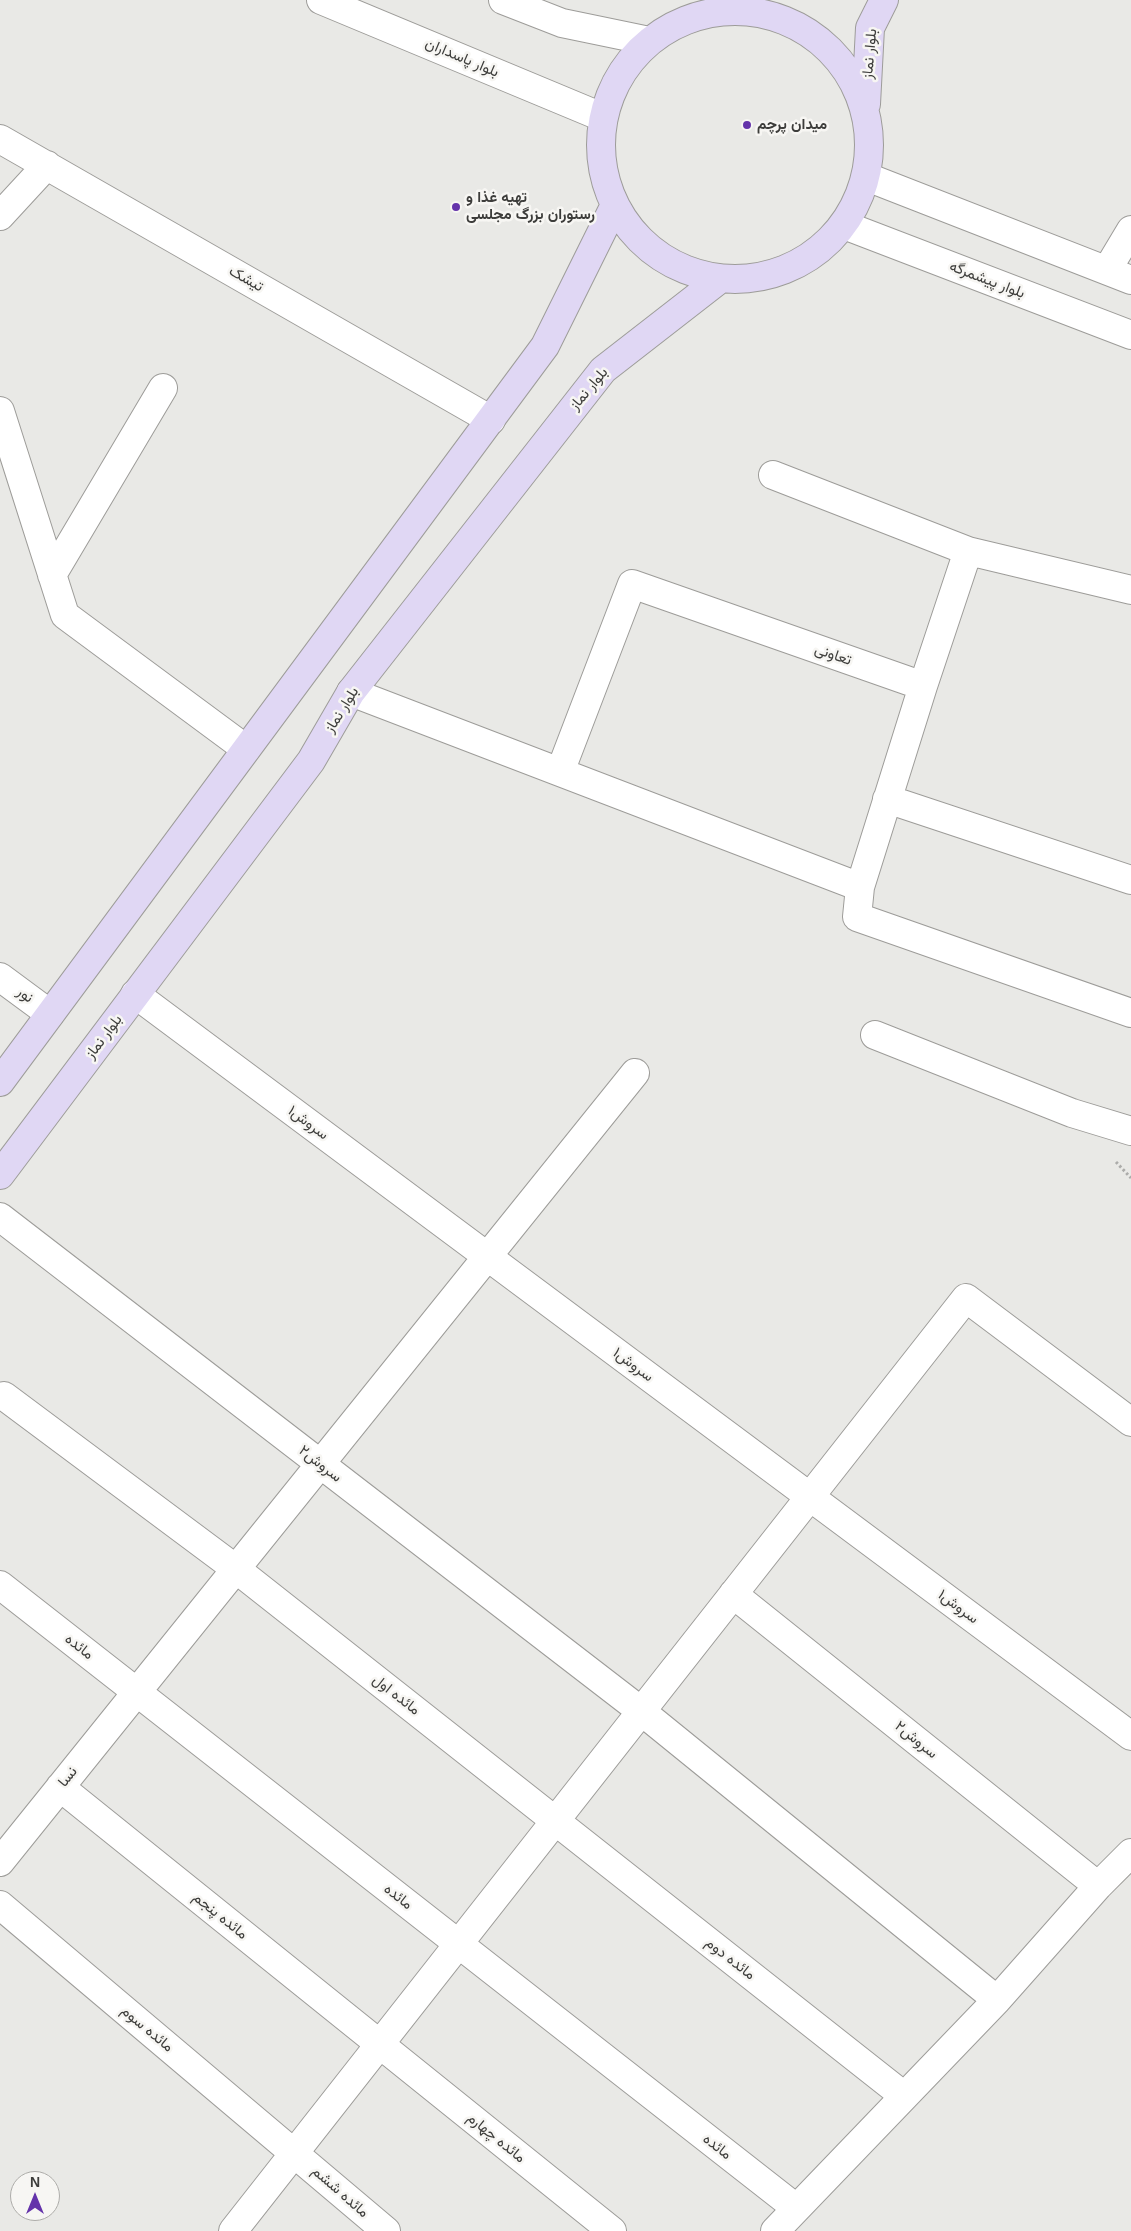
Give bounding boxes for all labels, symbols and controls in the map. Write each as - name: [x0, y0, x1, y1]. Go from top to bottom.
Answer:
- street label: بلوار نماز: [859, 28, 881, 80]
- street label: بلوار پاسداران: [422, 34, 502, 82]
- place label: میدان پرچم: [757, 116, 827, 134]
- marker: میدان پرچم: [741, 119, 753, 131]
- place label: تهیه غذا و رستوران بزرگ مجلسی: [466, 189, 595, 224]
- marker: تهیه غذا و رستوران بزرگ مجلسی: [450, 201, 462, 213]
- street label: بلوار پیشمرگه: [947, 257, 1027, 303]
- street label: تیشک: [226, 262, 266, 296]
- street label: بلوار نماز: [566, 364, 612, 414]
- street label: تعاونی: [812, 640, 854, 670]
- street label: بلوار نماز: [321, 684, 363, 736]
- street label: نور: [13, 983, 37, 1007]
- street label: بلوار نماز: [82, 1011, 126, 1063]
- street label: سروش۱: [284, 1102, 332, 1144]
- street label: سروش۱: [609, 1344, 657, 1386]
- street label: سروش۲: [295, 1442, 345, 1486]
- street label: سروش۱: [934, 1586, 982, 1628]
- street label: مائده: [61, 1630, 97, 1664]
- street label: مائده اول: [369, 1671, 423, 1719]
- street label: سروش۲: [891, 1717, 941, 1763]
- street label: نسا: [54, 1763, 82, 1791]
- street label: مائده: [380, 1880, 416, 1914]
- street label: مائده پنجم: [189, 1889, 251, 1943]
- street label: مائده دوم: [701, 1934, 759, 1984]
- street label: مائده سوم: [117, 2002, 177, 2056]
- street label: مائده چهارم: [463, 2109, 529, 2167]
- street label: مائده: [699, 2130, 735, 2164]
- street label: مائده ششم: [308, 2162, 372, 2222]
- north arrow: [10, 2171, 60, 2221]
- text: N: [30, 2174, 40, 2190]

